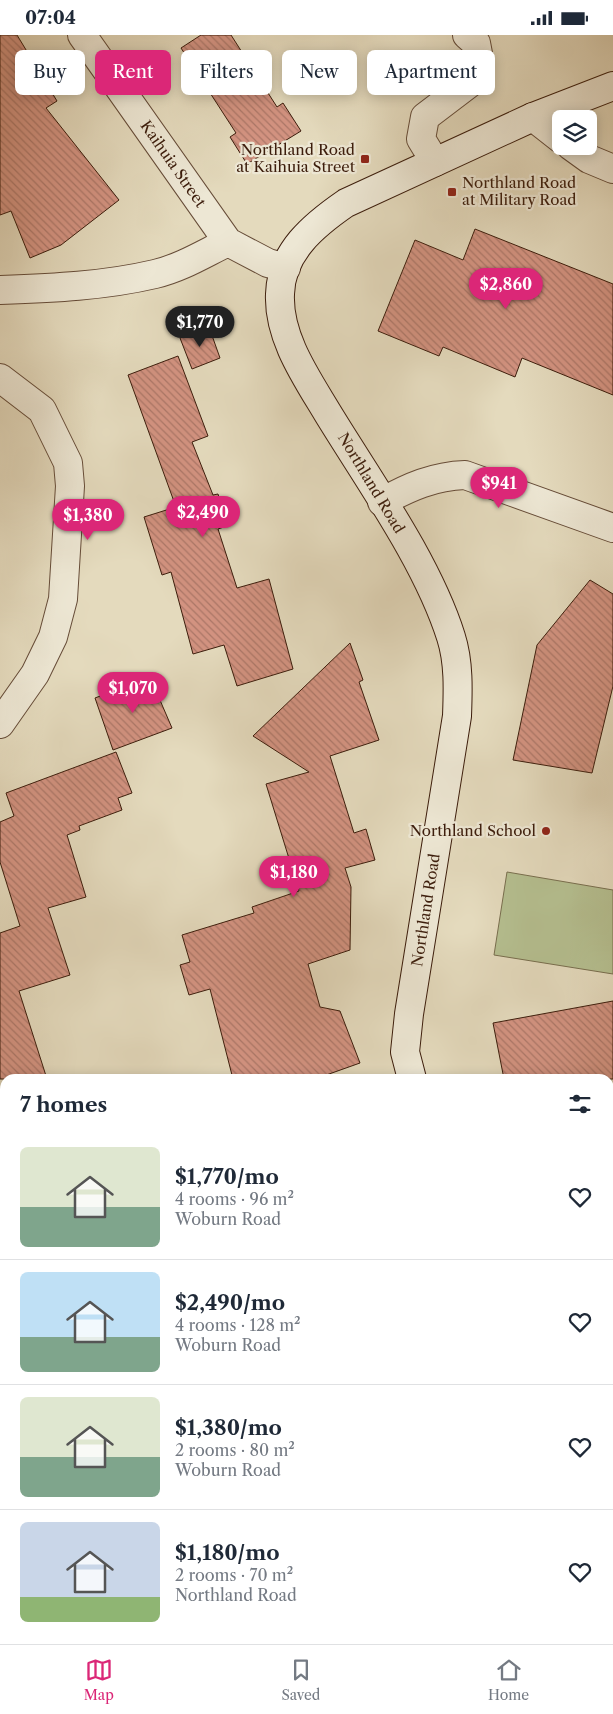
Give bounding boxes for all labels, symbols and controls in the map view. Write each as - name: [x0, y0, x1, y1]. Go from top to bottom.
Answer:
- text: 07:04: [25, 6, 76, 29]
- chip: Buy: [15, 50, 85, 95]
- chip: Rent: [95, 50, 171, 95]
- chip: Filters: [181, 50, 272, 95]
- chip: New: [282, 50, 357, 95]
- chip: Apartment: [367, 50, 495, 95]
- map controls: [552, 110, 597, 155]
- button: layers: [552, 110, 597, 155]
- street label: Kaihuia Street: [136, 117, 211, 211]
- place label: Northland Road at Kaihuia Street: [236, 140, 356, 176]
- marker: Northland Road at Kaihuia Street: [359, 153, 371, 165]
- place label: Northland Road at Military Road: [462, 173, 576, 209]
- marker: Northland Road at Military Road: [446, 186, 458, 198]
- pin: $2,860: [465, 267, 547, 310]
- text: $2,860: [480, 274, 532, 294]
- pin: $1,770: [159, 305, 241, 348]
- text: $1,770: [176, 312, 224, 332]
- street label: Northland Road: [334, 429, 409, 537]
- pin: $941: [469, 467, 529, 509]
- text: $941: [481, 473, 517, 493]
- pin: $2,490: [162, 495, 244, 538]
- pin: $1,380: [47, 499, 129, 541]
- text: $2,490: [177, 502, 229, 522]
- text: $1,380: [63, 505, 113, 525]
- pin: $1,070: [92, 671, 174, 714]
- text: $1,070: [108, 678, 158, 698]
- place label: Northland School: [410, 821, 537, 840]
- marker: Northland School: [540, 825, 552, 837]
- street label: Northland Road: [407, 852, 444, 968]
- pin: $1,180: [253, 855, 335, 898]
- text: $1,180: [270, 862, 318, 882]
- icon: filters: [566, 1090, 594, 1118]
- text: 7 homes: [20, 1092, 107, 1117]
- text: $1,770/mo: [175, 1164, 279, 1189]
- icon: home: [60, 1167, 120, 1227]
- icon: heart: [566, 1183, 594, 1211]
- text: 4 rooms · 96 m²: [175, 1189, 294, 1209]
- text: Woburn Road: [175, 1209, 281, 1229]
- text: $2,490/mo: [175, 1290, 285, 1315]
- icon: home: [60, 1292, 120, 1352]
- icon: heart: [566, 1308, 594, 1336]
- text: 4 rooms · 128 m²: [175, 1315, 301, 1335]
- text: Woburn Road: [175, 1335, 281, 1355]
- text: $1,380/mo: [175, 1415, 282, 1440]
- icon: home: [60, 1417, 120, 1477]
- icon: heart: [566, 1433, 594, 1461]
- text: 2 rooms · 80 m²: [175, 1440, 295, 1460]
- text: Woburn Road: [175, 1460, 281, 1480]
- text: $1,180/mo: [175, 1540, 280, 1565]
- icon: home: [60, 1542, 120, 1602]
- icon: heart: [566, 1558, 594, 1586]
- text: 2 rooms · 70 m²: [175, 1565, 293, 1585]
- text: Northland Road: [175, 1585, 297, 1605]
- tab: Map: [84, 1656, 114, 1704]
- tab: Saved: [282, 1656, 320, 1704]
- tab: Home: [488, 1656, 529, 1704]

